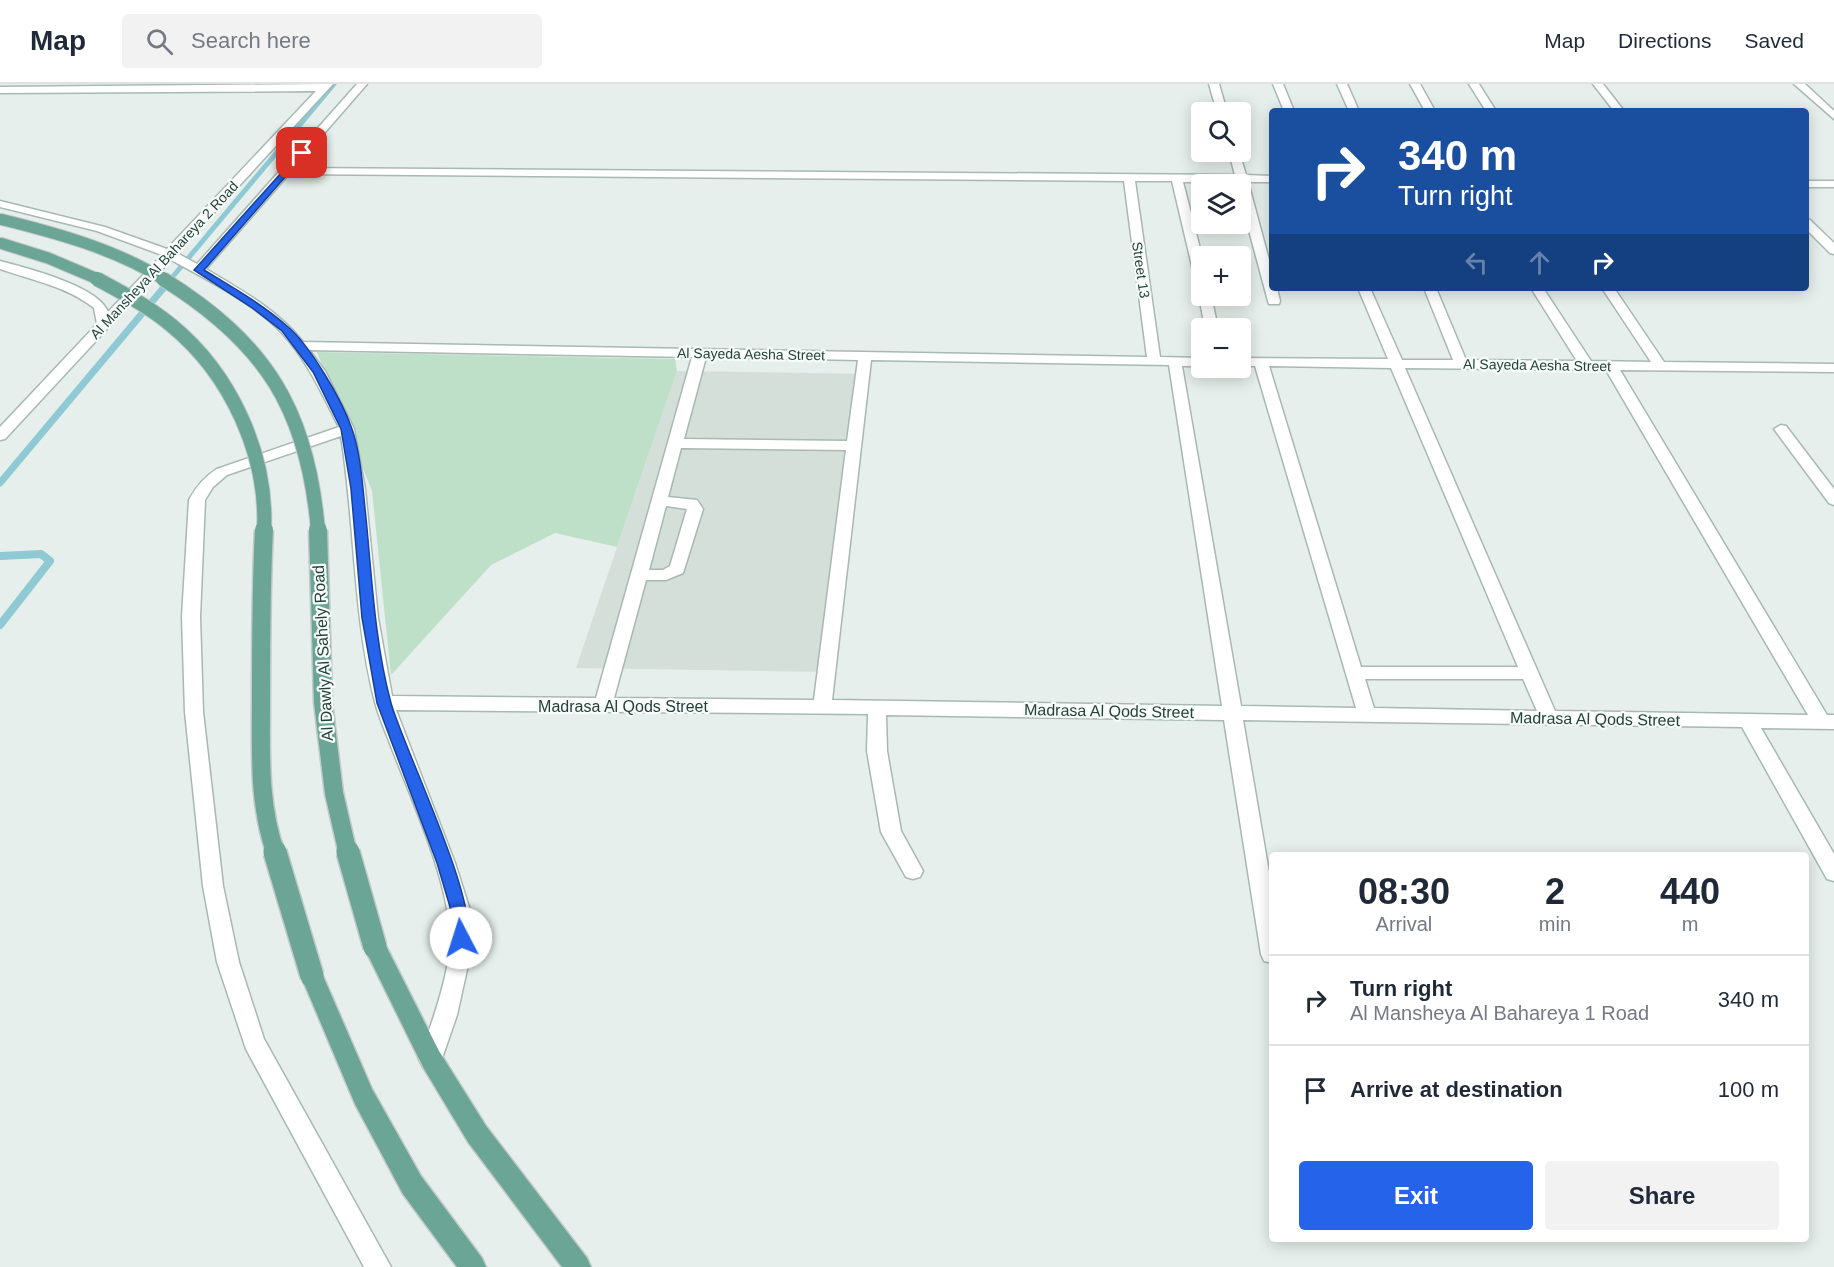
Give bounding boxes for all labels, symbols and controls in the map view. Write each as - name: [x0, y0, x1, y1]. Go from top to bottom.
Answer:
- search box: [122, 14, 542, 68]
- text: Map: [30, 25, 86, 56]
- icon: search: [143, 25, 176, 58]
- text: Search here: [191, 28, 311, 53]
- text: Map: [1544, 29, 1585, 52]
- text: Directions: [1618, 29, 1711, 52]
- text: Saved: [1744, 29, 1804, 52]
- map controls: [1191, 102, 1251, 378]
- button: search: [1191, 102, 1251, 162]
- pin: [276, 127, 327, 178]
- icon: right: [1299, 132, 1377, 210]
- text: 340 m: [1398, 132, 1517, 179]
- icon: arrive: [285, 136, 318, 169]
- button: layers: [1191, 174, 1251, 234]
- street label: Al Mansheya Al Bahareya 2 Road: [87, 178, 241, 342]
- text: Turn right: [1398, 181, 1513, 211]
- street label: Street 13: [1129, 241, 1153, 299]
- button: +: [1191, 246, 1251, 306]
- icon: left: [1460, 246, 1493, 279]
- icon: ahead: [1523, 246, 1556, 279]
- icon: right: [1586, 246, 1619, 279]
- button: −: [1191, 318, 1251, 378]
- street label: Al Sayeda Aesha Street: [677, 345, 825, 363]
- street label: Al Sayeda Aesha Street: [1463, 356, 1611, 374]
- street label: Al Dawly Al Sahely Road: [310, 565, 336, 741]
- street label: Madrasa Al Qods Street: [538, 698, 708, 715]
- street label: Madrasa Al Qods Street: [1024, 701, 1195, 721]
- street label: Madrasa Al Qods Street: [1510, 709, 1681, 729]
- text: 08:30: [1358, 871, 1450, 912]
- text: 2: [1545, 871, 1565, 912]
- text: 440: [1660, 871, 1720, 912]
- position arrow: [429, 906, 493, 970]
- text: Arrival: [1376, 913, 1432, 935]
- text: min: [1539, 913, 1571, 935]
- text: m: [1682, 913, 1698, 935]
- text: Turn right: [1350, 976, 1452, 1001]
- icon: right: [1299, 984, 1332, 1017]
- text: 340 m: [1718, 987, 1779, 1012]
- text: Al Mansheya Al Bahareya 1 Road: [1350, 1002, 1649, 1024]
- icon: arrive: [1299, 1074, 1332, 1107]
- text: Arrive at destination: [1350, 1077, 1563, 1102]
- text: 100 m: [1718, 1077, 1779, 1102]
- button: Exit: [1299, 1161, 1533, 1230]
- button: Share: [1545, 1161, 1779, 1230]

